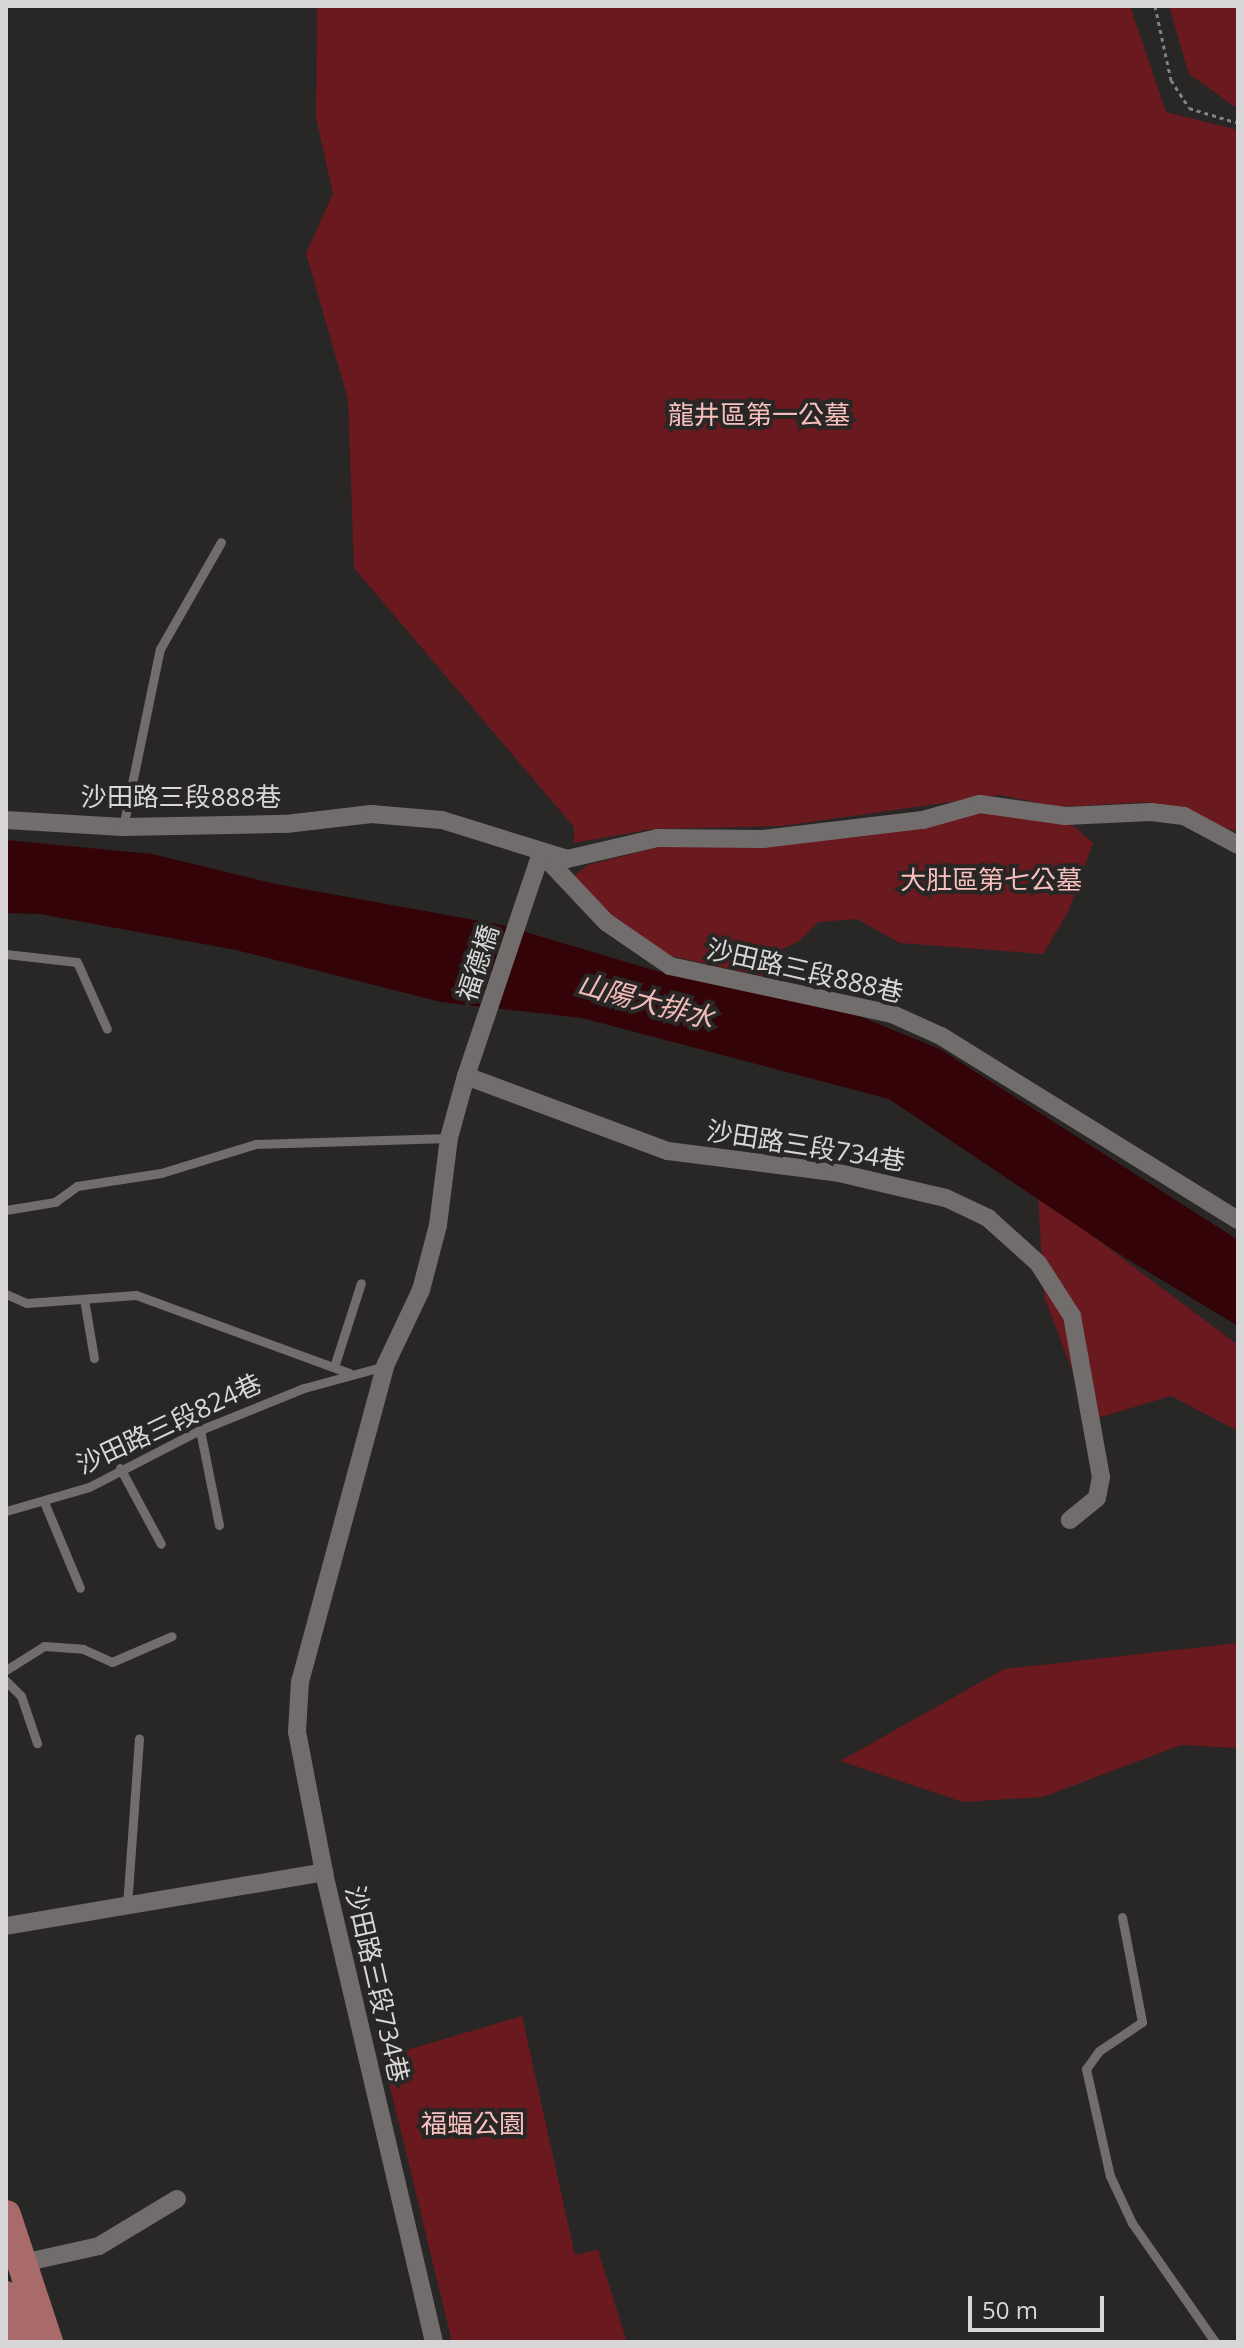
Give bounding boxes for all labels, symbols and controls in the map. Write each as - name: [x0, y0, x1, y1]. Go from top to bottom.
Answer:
- park label: 龍井區第一公墓: [668, 399, 850, 431]
- street label: 沙田路三段888巷: [81, 781, 281, 813]
- park label: 大肚區第七公墓: [900, 864, 1082, 896]
- street label: 福德橋: [451, 921, 505, 1005]
- street label: 沙田路三段888巷: [704, 933, 906, 1009]
- water label: 山陽大排水: [574, 966, 718, 1034]
- street label: 沙田路三段734巷: [704, 1115, 908, 1177]
- street label: 沙田路三段824巷: [72, 1367, 266, 1481]
- street label: 沙田路三段734巷: [339, 1883, 415, 2085]
- park label: 福蝠公園: [421, 2108, 525, 2140]
- scale bar: [972, 2280, 1108, 2330]
- text: 50 m: [982, 2293, 1038, 2326]

